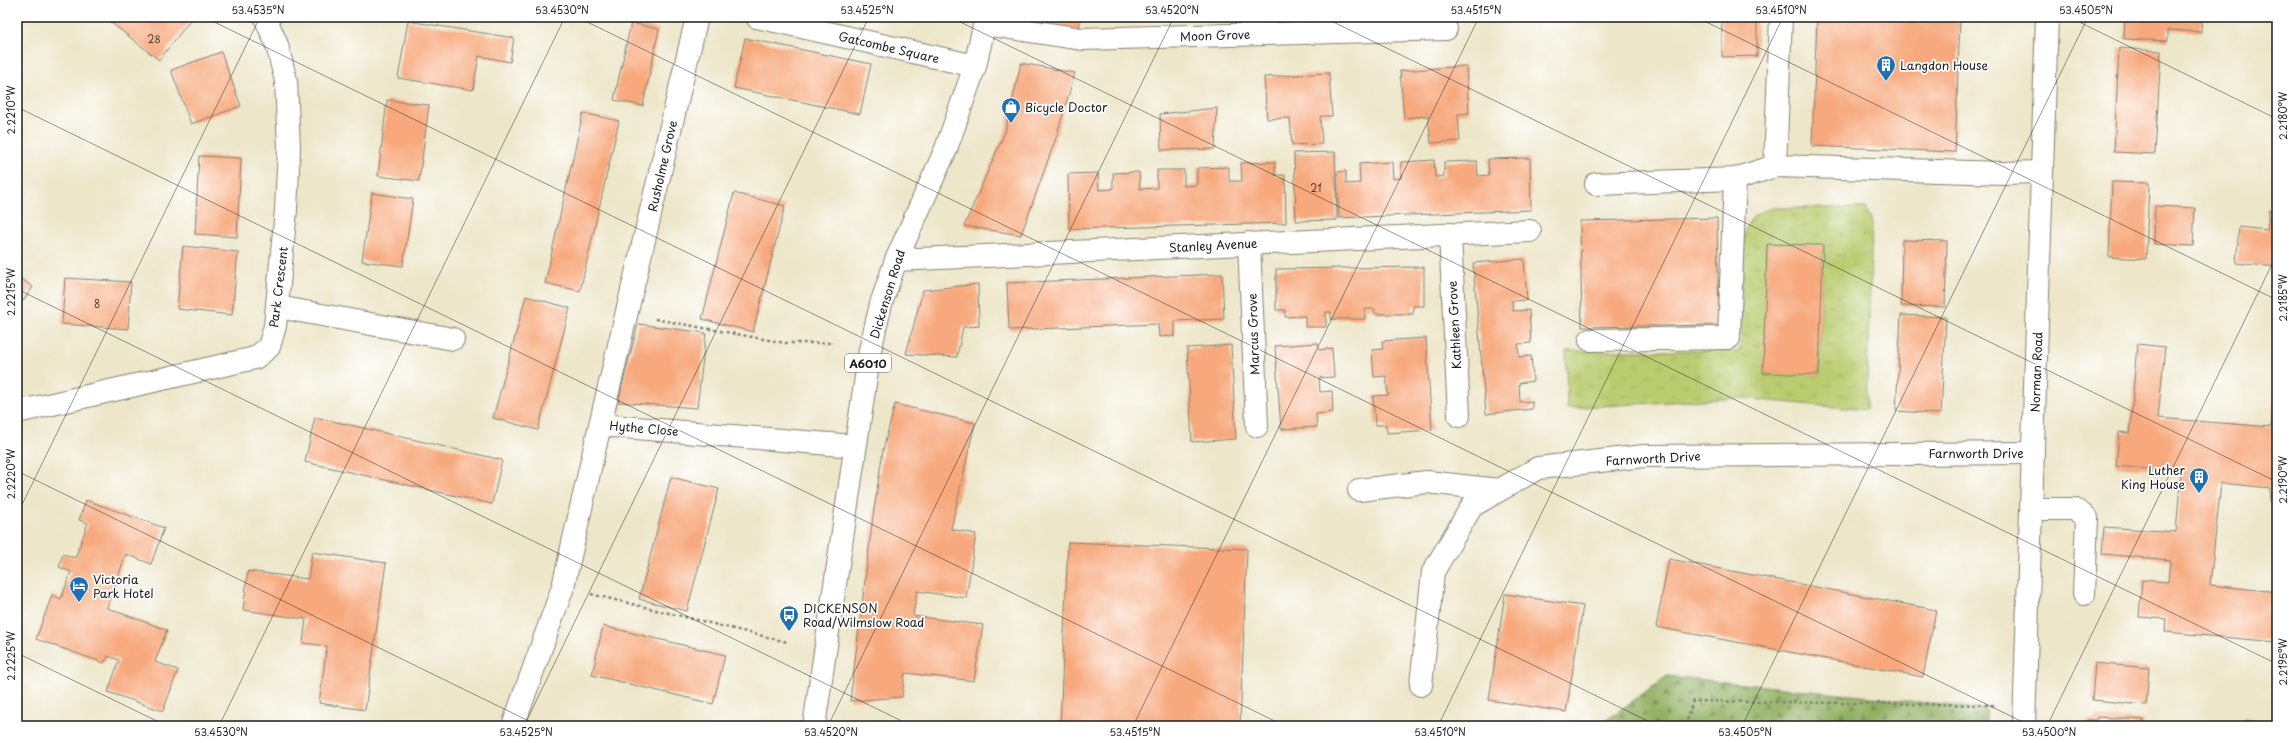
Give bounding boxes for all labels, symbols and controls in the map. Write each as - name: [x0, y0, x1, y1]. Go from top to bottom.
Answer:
- text: 53.4535°N: [231, 2, 285, 17]
- text: 53.4530°N: [535, 2, 589, 17]
- text: 53.4525°N: [840, 2, 894, 17]
- text: 53.4520°N: [1145, 2, 1199, 17]
- text: 53.4515°N: [1450, 2, 1502, 17]
- text: 53.4510°N: [1755, 2, 1807, 17]
- text: 53.4505°N: [2059, 2, 2113, 17]
- street label: Moon Grove: [1180, 25, 1250, 45]
- street label: Gatcombe Square: [837, 27, 941, 67]
- house number: 28: [147, 31, 161, 46]
- building icon: Langdon House: [1875, 54, 1897, 82]
- place label: Langdon House: [1900, 56, 1989, 74]
- text: 2.2210°W: [3, 85, 18, 134]
- text: 2.2180°W: [2275, 91, 2290, 140]
- shop icon: Bicycle Doctor: [1000, 96, 1022, 124]
- place label: Bicycle Doctor: [1025, 98, 1108, 116]
- street label: Rusholme Grove: [643, 119, 681, 213]
- house number: 21: [1310, 180, 1322, 195]
- street label: Stanley Avenue: [1168, 234, 1258, 256]
- street label: Park Crescent: [264, 245, 292, 329]
- street label: Dickenson Road: [865, 247, 909, 341]
- text: 2.2215°W: [3, 267, 18, 316]
- text: 2.2185°W: [2275, 274, 2290, 322]
- street label: Kathleen Grove: [1443, 280, 1465, 370]
- street label: Marcus Grove: [1243, 293, 1263, 375]
- house number: 8: [94, 296, 100, 311]
- street label: Norman Road: [2026, 331, 2046, 413]
- road number: A6010: [845, 354, 891, 372]
- street label: Hythe Close: [609, 416, 679, 440]
- street label: Farnworth Drive: [1928, 444, 2024, 462]
- street label: Farnworth Drive: [1605, 447, 1701, 469]
- text: 2.2220°W: [3, 448, 18, 499]
- text: 2.2190°W: [2275, 455, 2290, 504]
- place label: Luther King House: [2121, 461, 2185, 493]
- building icon: Luther King House: [2188, 466, 2210, 494]
- place label: Victoria Park Hotel: [93, 570, 153, 602]
- hotel icon: Victoria Park Hotel: [68, 575, 90, 603]
- place label: DICKENSON Road/Wilmslow Road: [803, 599, 924, 631]
- bus stop icon: DICKENSON Road/Wilmslow Road: [778, 604, 800, 632]
- text: 2.2225°W: [3, 631, 18, 681]
- text: 2.2195°W: [2275, 638, 2290, 686]
- text: 53.4530°N: [194, 724, 248, 739]
- text: 53.4525°N: [499, 724, 553, 739]
- text: 53.4520°N: [804, 724, 858, 739]
- text: 53.4515°N: [1109, 724, 1161, 739]
- text: 53.4510°N: [1414, 724, 1466, 739]
- text: 53.4505°N: [1718, 724, 1772, 739]
- text: 53.4500°N: [2022, 724, 2077, 739]

